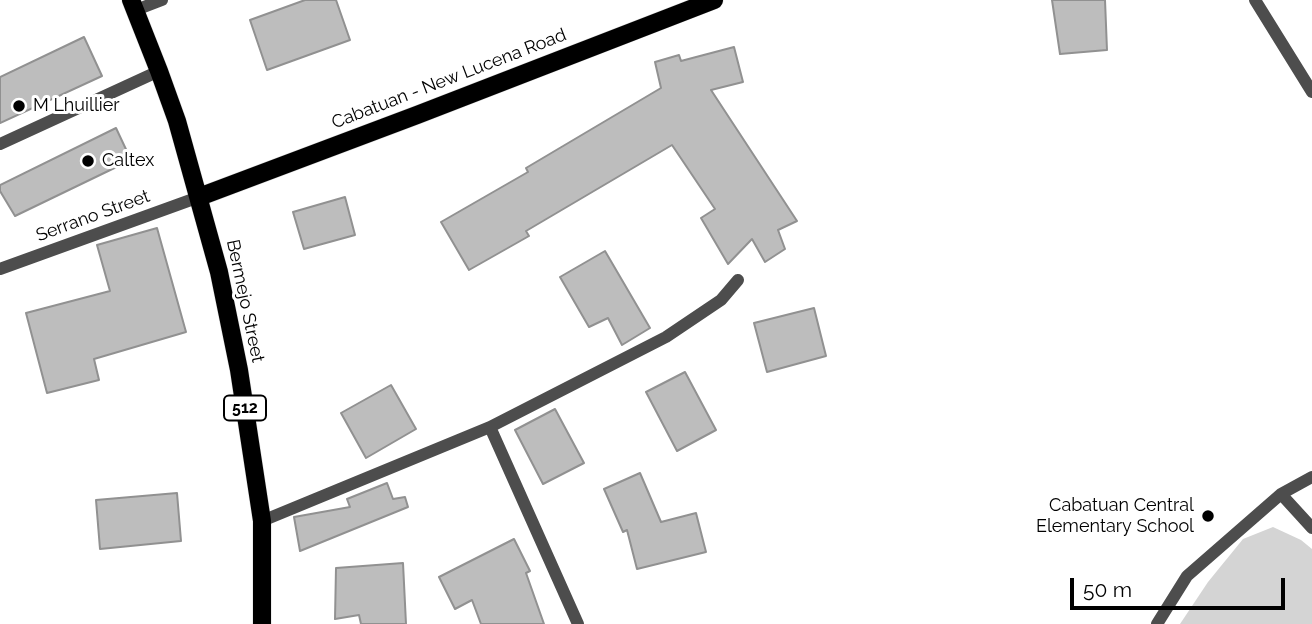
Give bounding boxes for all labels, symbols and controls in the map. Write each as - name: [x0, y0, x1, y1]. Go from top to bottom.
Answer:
- street label: Cabatuan - New Lucena Road: [329, 24, 569, 134]
- place label: M Lhuillier: [33, 95, 120, 117]
- marker: M Lhuillier: [11, 98, 27, 114]
- place label: Caltex: [102, 150, 154, 172]
- marker: Caltex: [80, 153, 96, 169]
- street label: Serrano Street: [33, 185, 153, 247]
- street label: Bermejo Street: [221, 238, 269, 364]
- road number: 512: [224, 396, 266, 420]
- place label: Cabatuan Central Elementary School: [1036, 495, 1194, 538]
- marker: Cabatuan Central Elementary School: [1200, 508, 1216, 524]
- scale bar: [1074, 564, 1289, 608]
- text: 50 m: [1083, 577, 1132, 602]

